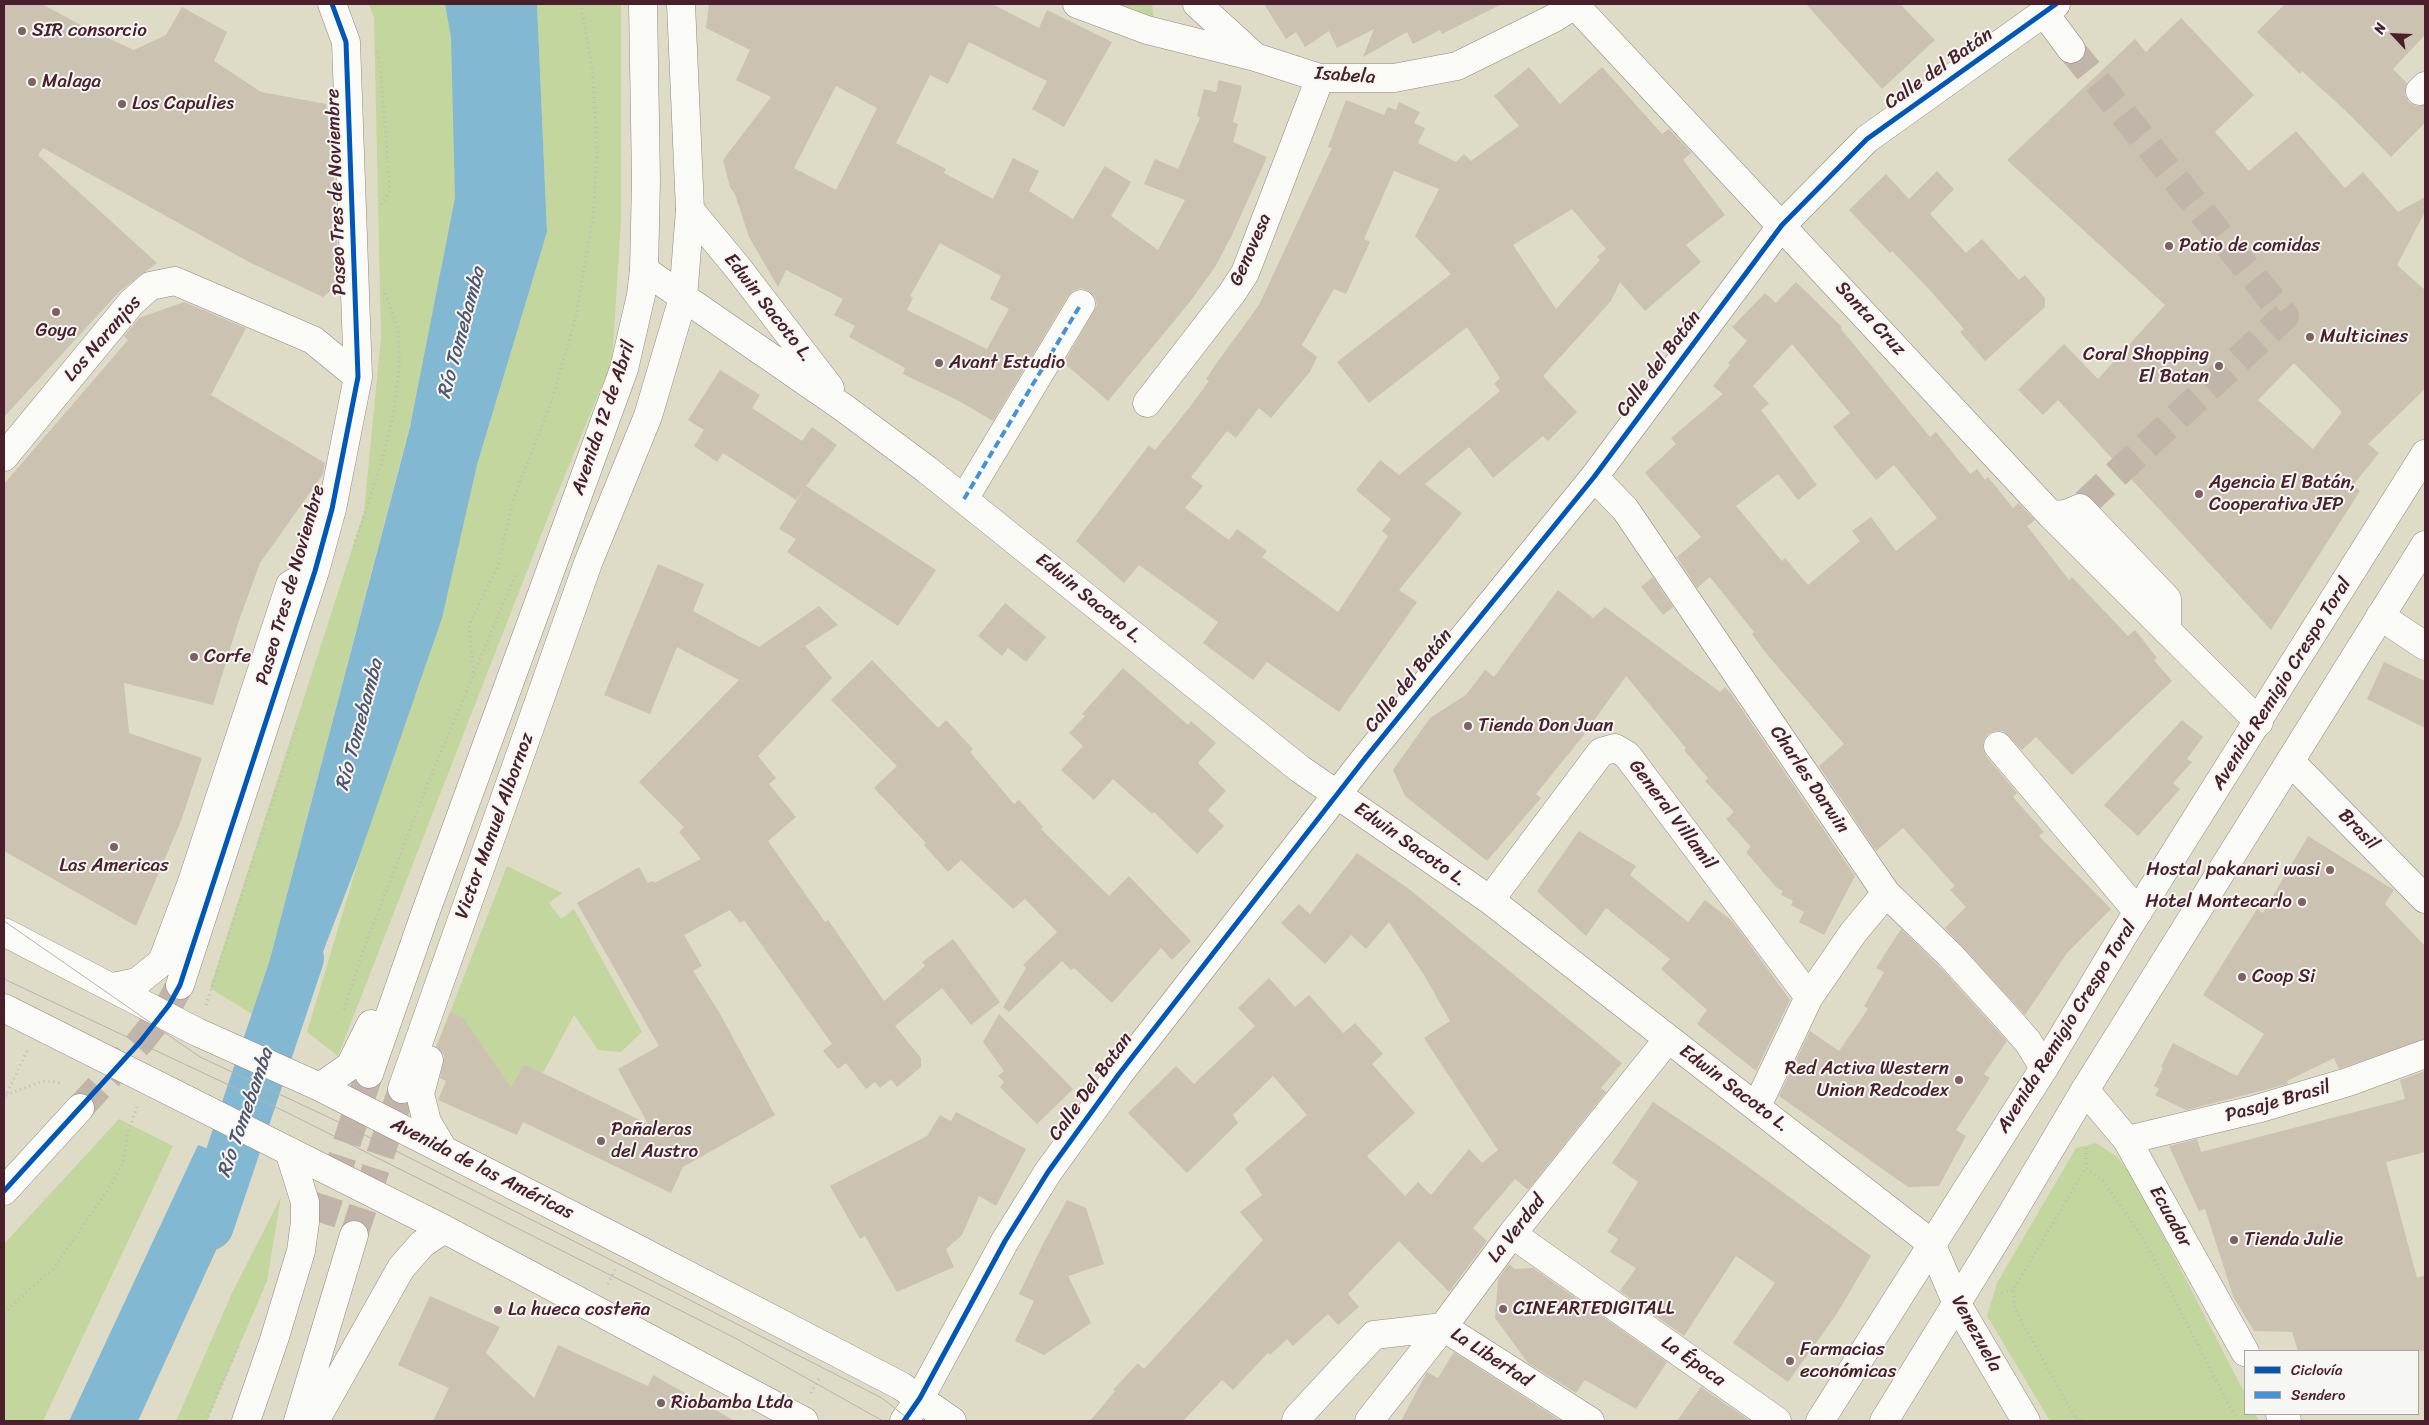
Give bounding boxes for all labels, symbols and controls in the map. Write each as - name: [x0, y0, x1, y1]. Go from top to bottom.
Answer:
- north arrow: [2369, 10, 2419, 60]
- text: N: [2367, 19, 2393, 38]
- place label: SIR consorcio: [32, 20, 147, 42]
- street label: Calle del Batán: [1881, 23, 1997, 115]
- marker: SIR consorcio: [16, 25, 28, 37]
- street label: Isabela: [1314, 63, 1376, 89]
- place label: Malaga: [42, 71, 101, 93]
- marker: Malaga: [26, 76, 38, 88]
- street label: Paseo Tres de Noviembre: [322, 88, 352, 296]
- place label: Los Capulies: [132, 93, 234, 115]
- marker: Los Capulies: [116, 98, 128, 110]
- street label: Genovesa: [1225, 210, 1277, 290]
- place label: Patio de comidas: [2179, 235, 2320, 257]
- marker: Patio de comidas: [2163, 240, 2175, 252]
- street label: Edwin Sacoto L.: [718, 249, 818, 367]
- water label: Río Tomebamba: [433, 265, 491, 401]
- street label: Santa Cruz: [1830, 277, 1910, 361]
- street label: Los Naranjos: [60, 291, 146, 387]
- marker: Goya: [50, 306, 62, 318]
- street label: Calle del Batán: [1612, 307, 1706, 421]
- place label: Goya: [36, 320, 76, 342]
- place label: Multicines: [2320, 326, 2408, 348]
- marker: Multicines: [2304, 331, 2316, 343]
- street label: Avenida 12 de Abril: [567, 338, 641, 498]
- place label: Coral Shopping El Batan: [2083, 344, 2209, 388]
- place label: Avant Estudio: [949, 352, 1065, 374]
- marker: Avant Estudio: [933, 357, 945, 369]
- marker: Coral Shopping El Batan: [2213, 360, 2225, 372]
- place label: Agencia El Batán, Cooperativa JEP: [2209, 472, 2356, 516]
- street label: Paseo Tres de Noviembre: [252, 482, 330, 688]
- marker: Agencia El Batán, Cooperativa JEP: [2193, 488, 2205, 500]
- street label: Edwin Sacoto L.: [1031, 549, 1147, 649]
- street label: Avenida Remigio Crespo Toral: [2207, 574, 2357, 794]
- street label: Calle del Batán: [1360, 625, 1458, 737]
- place label: Corfe: [204, 646, 251, 668]
- marker: Corfe: [188, 651, 200, 663]
- water label: Río Tomebamba: [331, 657, 389, 793]
- place label: Tienda Don Juan: [1478, 715, 1613, 737]
- marker: Tienda Don Juan: [1462, 720, 1474, 732]
- street label: Charles Darwin: [1764, 722, 1854, 838]
- street label: Victor Manuel Albornoz: [451, 730, 539, 922]
- street label: General Villamil: [1623, 756, 1721, 874]
- street label: Edwin Sacoto L.: [1349, 798, 1471, 892]
- street label: Brasil: [2333, 805, 2383, 855]
- marker: Las Americas: [108, 841, 120, 853]
- place label: Las Americas: [59, 855, 169, 877]
- place label: Hostal pakanari wasi: [2146, 859, 2320, 881]
- marker: Hostal pakanari wasi: [2324, 864, 2336, 876]
- place label: Hotel Montecarlo: [2145, 891, 2292, 913]
- marker: Hotel Montecarlo: [2296, 896, 2308, 908]
- street label: Avenida Remigio Crespo Toral: [1992, 917, 2142, 1137]
- place label: Coop Si: [2252, 966, 2315, 988]
- marker: Coop Si: [2236, 971, 2248, 983]
- street label: Calle Del Batan: [1044, 1029, 1138, 1145]
- street label: Edwin Sacoto L.: [1674, 1040, 1794, 1138]
- water label: Río Tomebamba: [213, 1045, 279, 1181]
- place label: Red Activa Western Union Redcodex: [1785, 1058, 1949, 1102]
- marker: Red Activa Western Union Redcodex: [1953, 1074, 1965, 1086]
- street label: Pasaje Brasil: [2223, 1076, 2333, 1128]
- street label: Avenida de las Américas: [387, 1113, 577, 1225]
- place label: Pañaleras del Austro: [611, 1119, 698, 1163]
- marker: Pañaleras del Austro: [595, 1135, 607, 1147]
- street label: Ecuador: [2144, 1182, 2196, 1252]
- street label: La Verdad: [1483, 1190, 1551, 1268]
- place label: Tienda Julie: [2244, 1229, 2343, 1251]
- marker: Tienda Julie: [2228, 1234, 2240, 1246]
- street label: Venezuela: [1946, 1292, 2006, 1376]
- place label: CINEARTEDIGITALL: [1513, 1298, 1674, 1320]
- place label: La hueca costeña: [508, 1299, 650, 1321]
- marker: CINEARTEDIGITALL: [1497, 1303, 1509, 1315]
- marker: La hueca costeña: [492, 1304, 504, 1316]
- street label: La Libertad: [1446, 1323, 1536, 1393]
- street label: La Época: [1657, 1332, 1729, 1392]
- place label: Farmacias económicas: [1800, 1339, 1896, 1383]
- legend: [2244, 1350, 2419, 1415]
- marker: Farmacias económicas: [1784, 1355, 1796, 1367]
- text: Ciclovía: [2291, 1357, 2343, 1383]
- text: Sendero: [2291, 1382, 2345, 1408]
- place label: Riobamba Ltda: [671, 1392, 793, 1414]
- marker: Riobamba Ltda: [655, 1397, 667, 1409]

